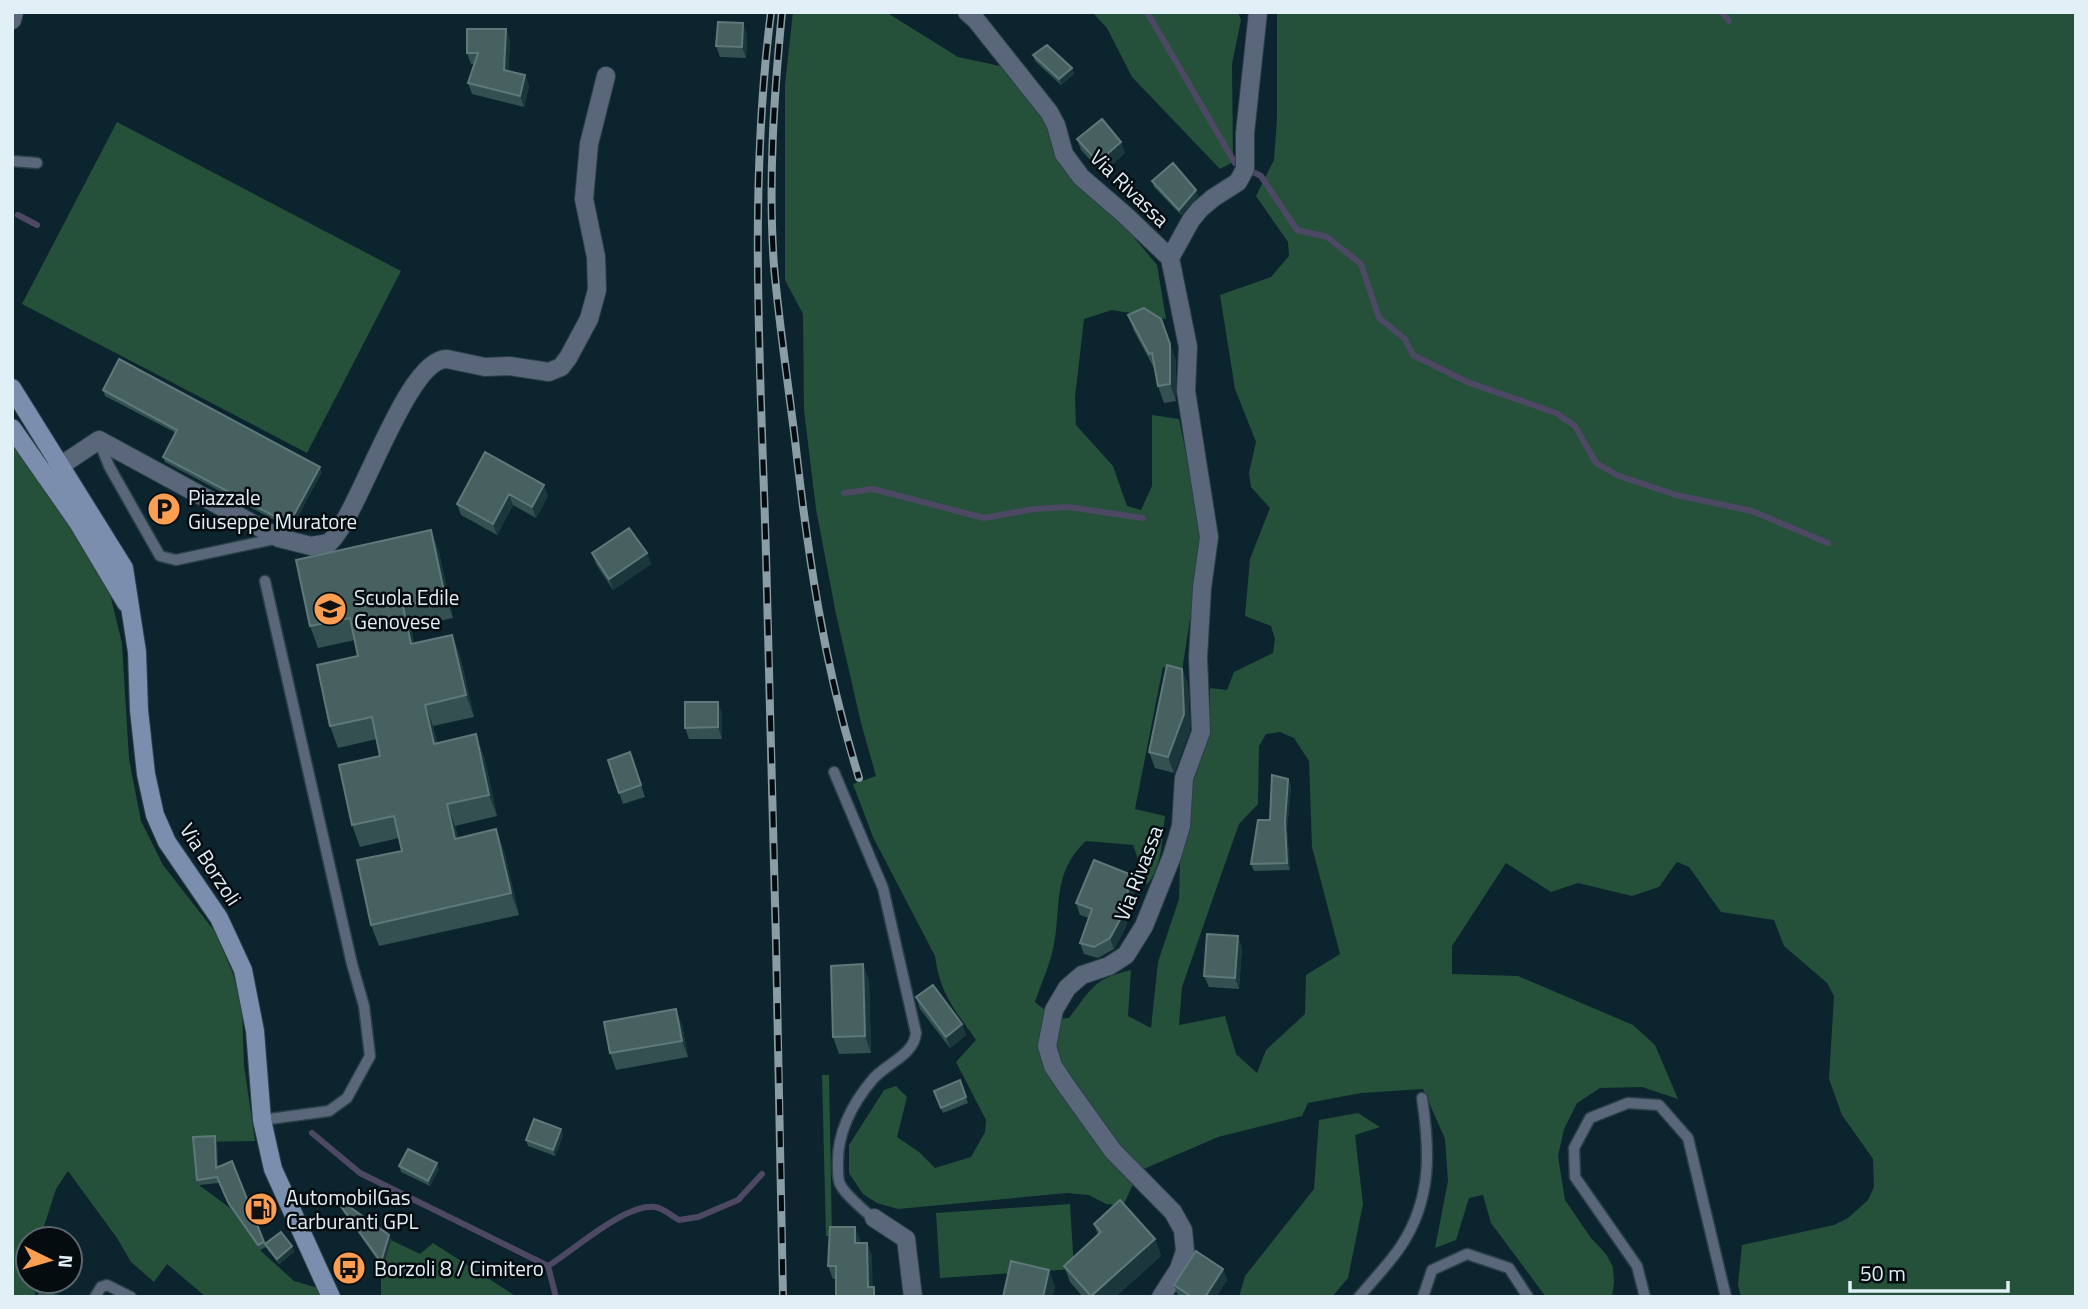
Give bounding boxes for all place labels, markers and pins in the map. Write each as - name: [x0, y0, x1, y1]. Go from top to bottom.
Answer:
- place label: Piazzale Giuseppe Muratore: [188, 481, 357, 537]
- parking icon: Piazzale Giuseppe Muratore: [145, 490, 183, 528]
- place label: Scuola Edile Genovese: [354, 581, 459, 637]
- school or university icon: Scuola Edile Genovese: [311, 590, 349, 628]
- place label: AutomobilGas Carburanti GPL: [286, 1181, 418, 1237]
- fuel station icon: AutomobilGas Carburanti GPL: [242, 1190, 280, 1228]
- bus stop icon: Borzoli 8 / Cimitero: [330, 1249, 368, 1287]
- place label: Borzoli 8 / Cimitero: [374, 1252, 544, 1284]

